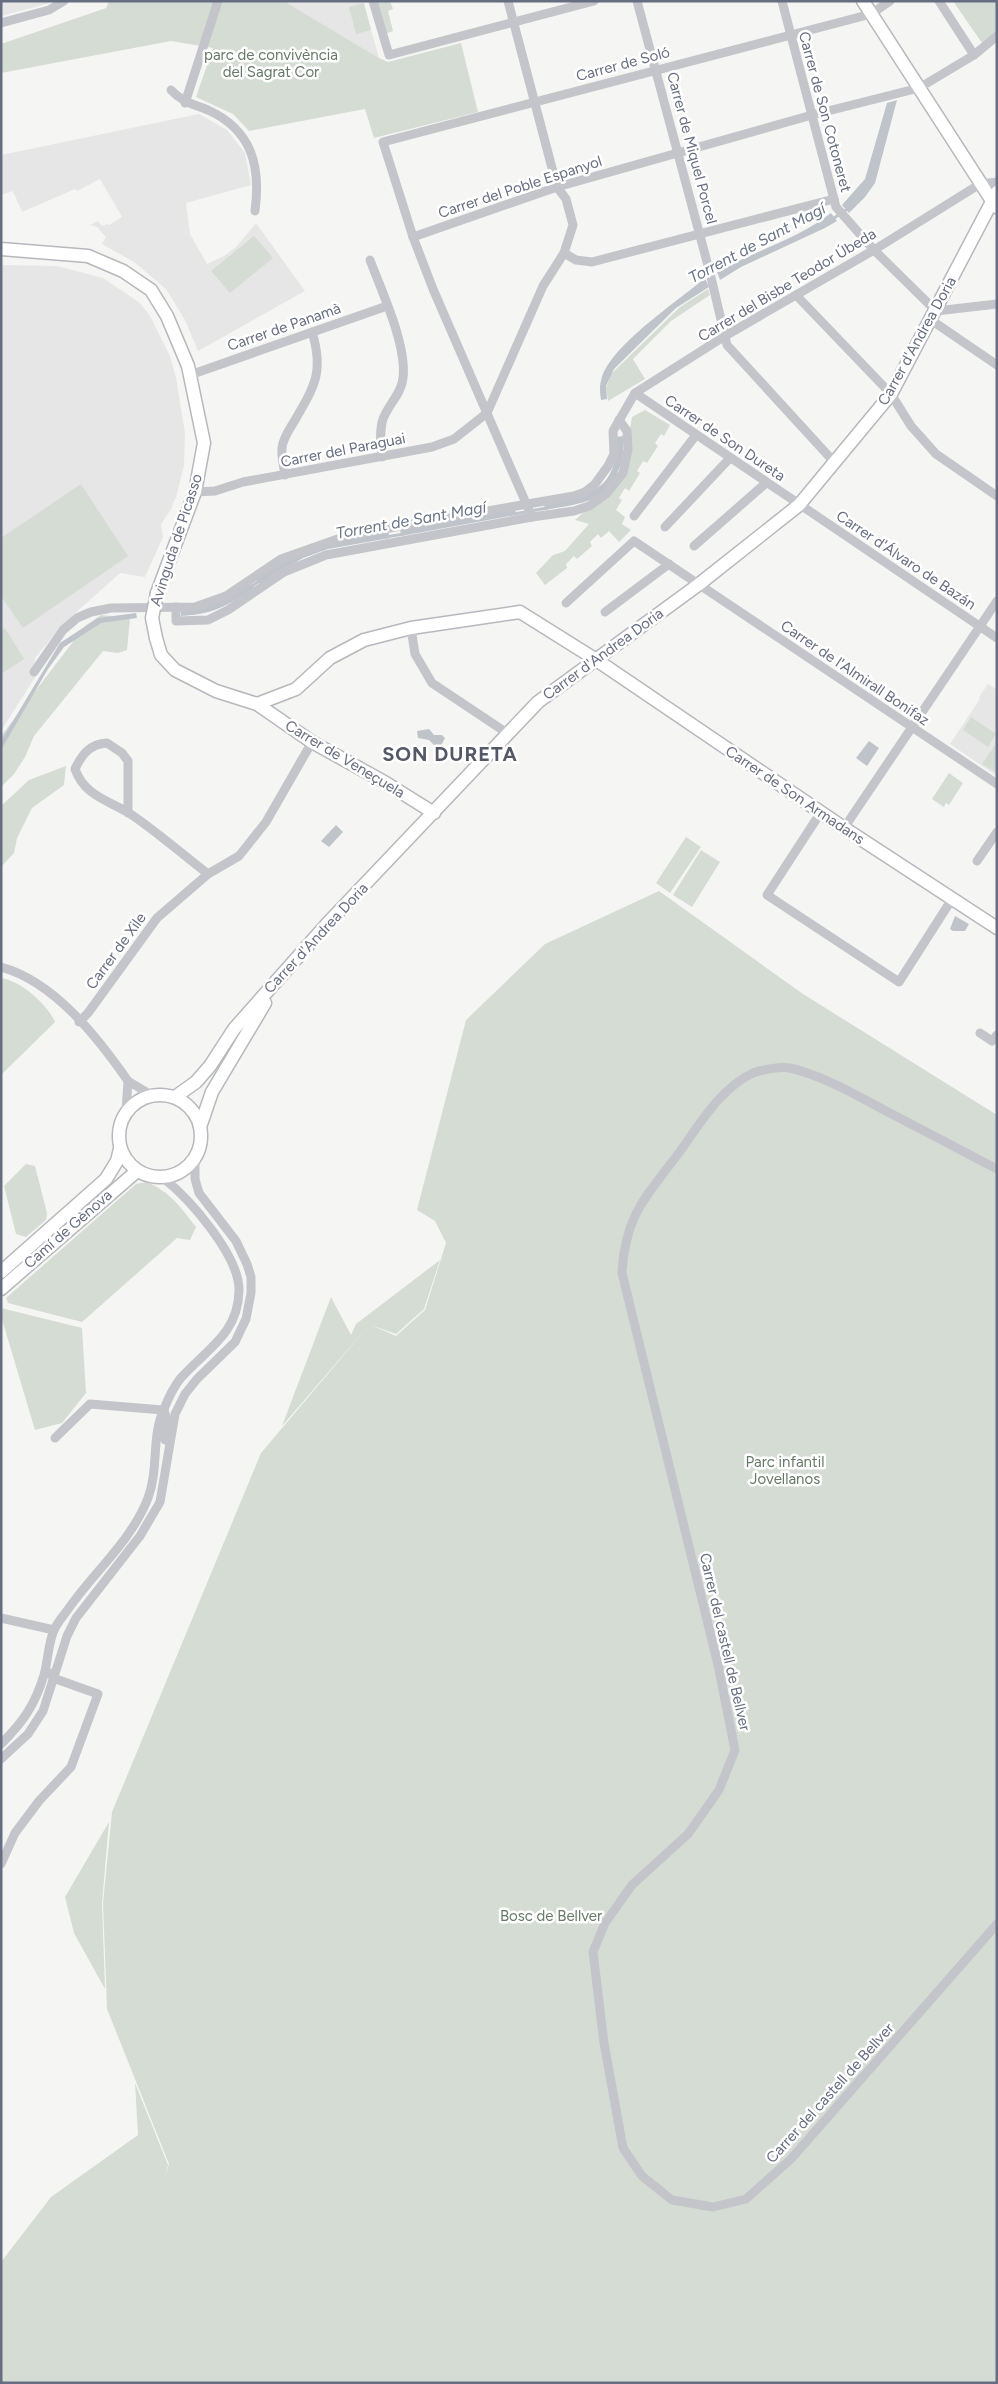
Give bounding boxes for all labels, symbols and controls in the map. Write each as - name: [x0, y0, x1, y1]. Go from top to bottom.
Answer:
- street label: Carrer de Son Cotoneret: [795, 30, 855, 195]
- street label: Carrer de Soló: [574, 43, 672, 85]
- park label: parc de convivència del Sagrat Cor: [204, 46, 338, 81]
- street label: Carrer de Miquel Porcel: [663, 70, 721, 226]
- street label: Carrer del Poble Espanyol: [436, 152, 604, 222]
- water label: Torrent de Sant Magí: [685, 198, 831, 287]
- street label: Carrer del Bisbe Teodor Úbeda: [695, 225, 879, 345]
- street label: Carrer d'Andrea Doria: [874, 273, 960, 409]
- street label: Carrer de Panamà: [225, 299, 343, 355]
- street label: Carrer de Son Dureta: [661, 391, 789, 485]
- street label: Carrer del Paraguai: [279, 429, 407, 471]
- street label: Avinguda de Picasso: [146, 471, 206, 609]
- water label: Torrent de Sant Magí: [334, 497, 490, 543]
- street label: Carrer d'Álvaro de Bazán: [833, 507, 979, 613]
- street label: Carrer d'Andrea Doria: [539, 604, 667, 704]
- street label: Carrer de l'Almirall Bonifaz: [777, 616, 933, 730]
- street label: Carrer de Veneçuela: [282, 716, 408, 802]
- district label: SON DURETA: [382, 742, 518, 766]
- street label: Carrer de Son Armadans: [722, 742, 868, 848]
- street label: Carrer d'Andrea Doria: [260, 879, 372, 997]
- street label: Carrer de Xile: [82, 909, 150, 993]
- street label: Camí de Gènova: [20, 1186, 116, 1272]
- park label: Parc infantil Jovellanos: [746, 1453, 824, 1488]
- street label: Carrer del castell de Bellver: [696, 1551, 754, 1733]
- park label: Bosc de Bellver: [500, 1907, 602, 1925]
- street label: Carrer del castell de Bellver: [762, 2019, 898, 2167]

